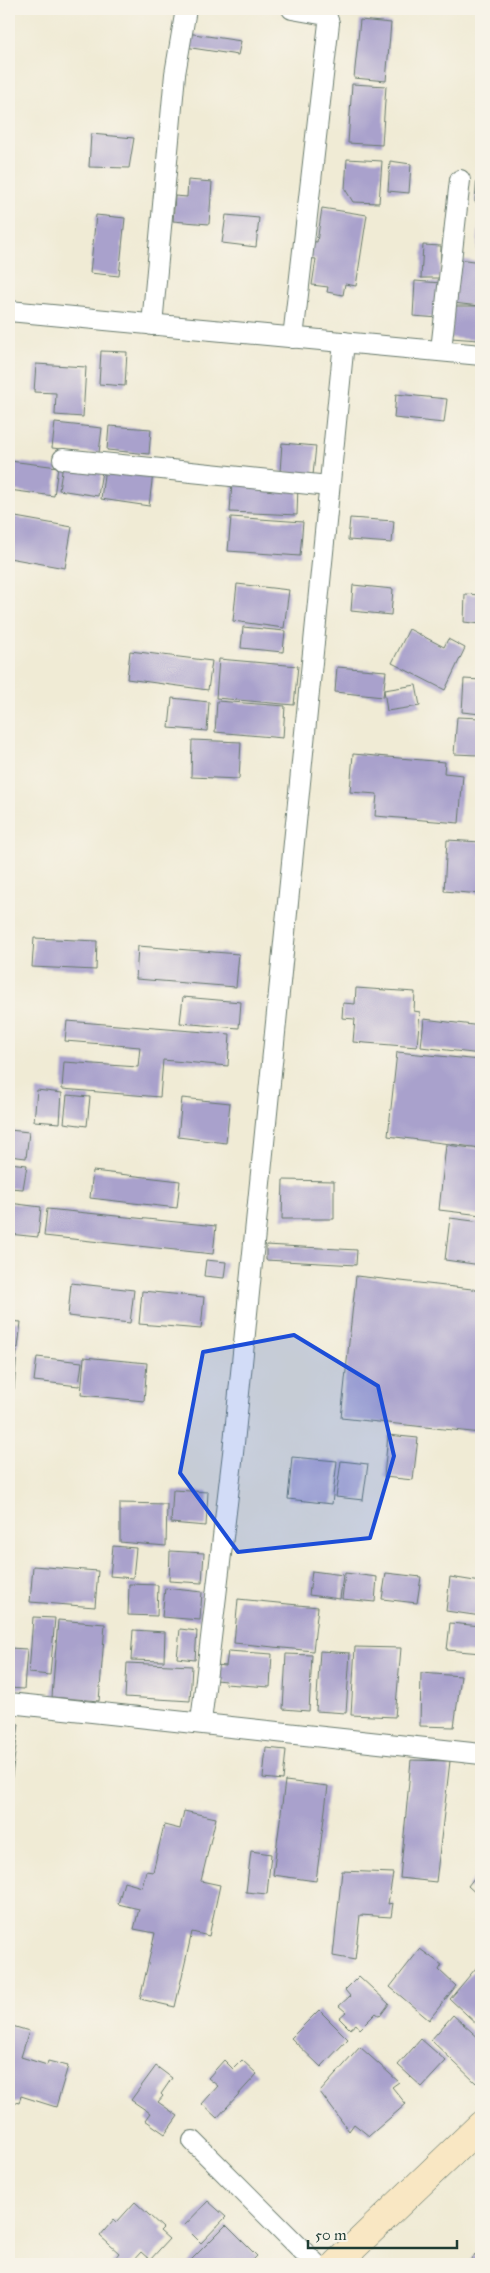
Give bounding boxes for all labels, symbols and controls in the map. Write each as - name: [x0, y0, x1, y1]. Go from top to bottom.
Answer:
- scale bar: [308, 2218, 456, 2250]
- text: 50 m: [315, 2226, 347, 2244]

